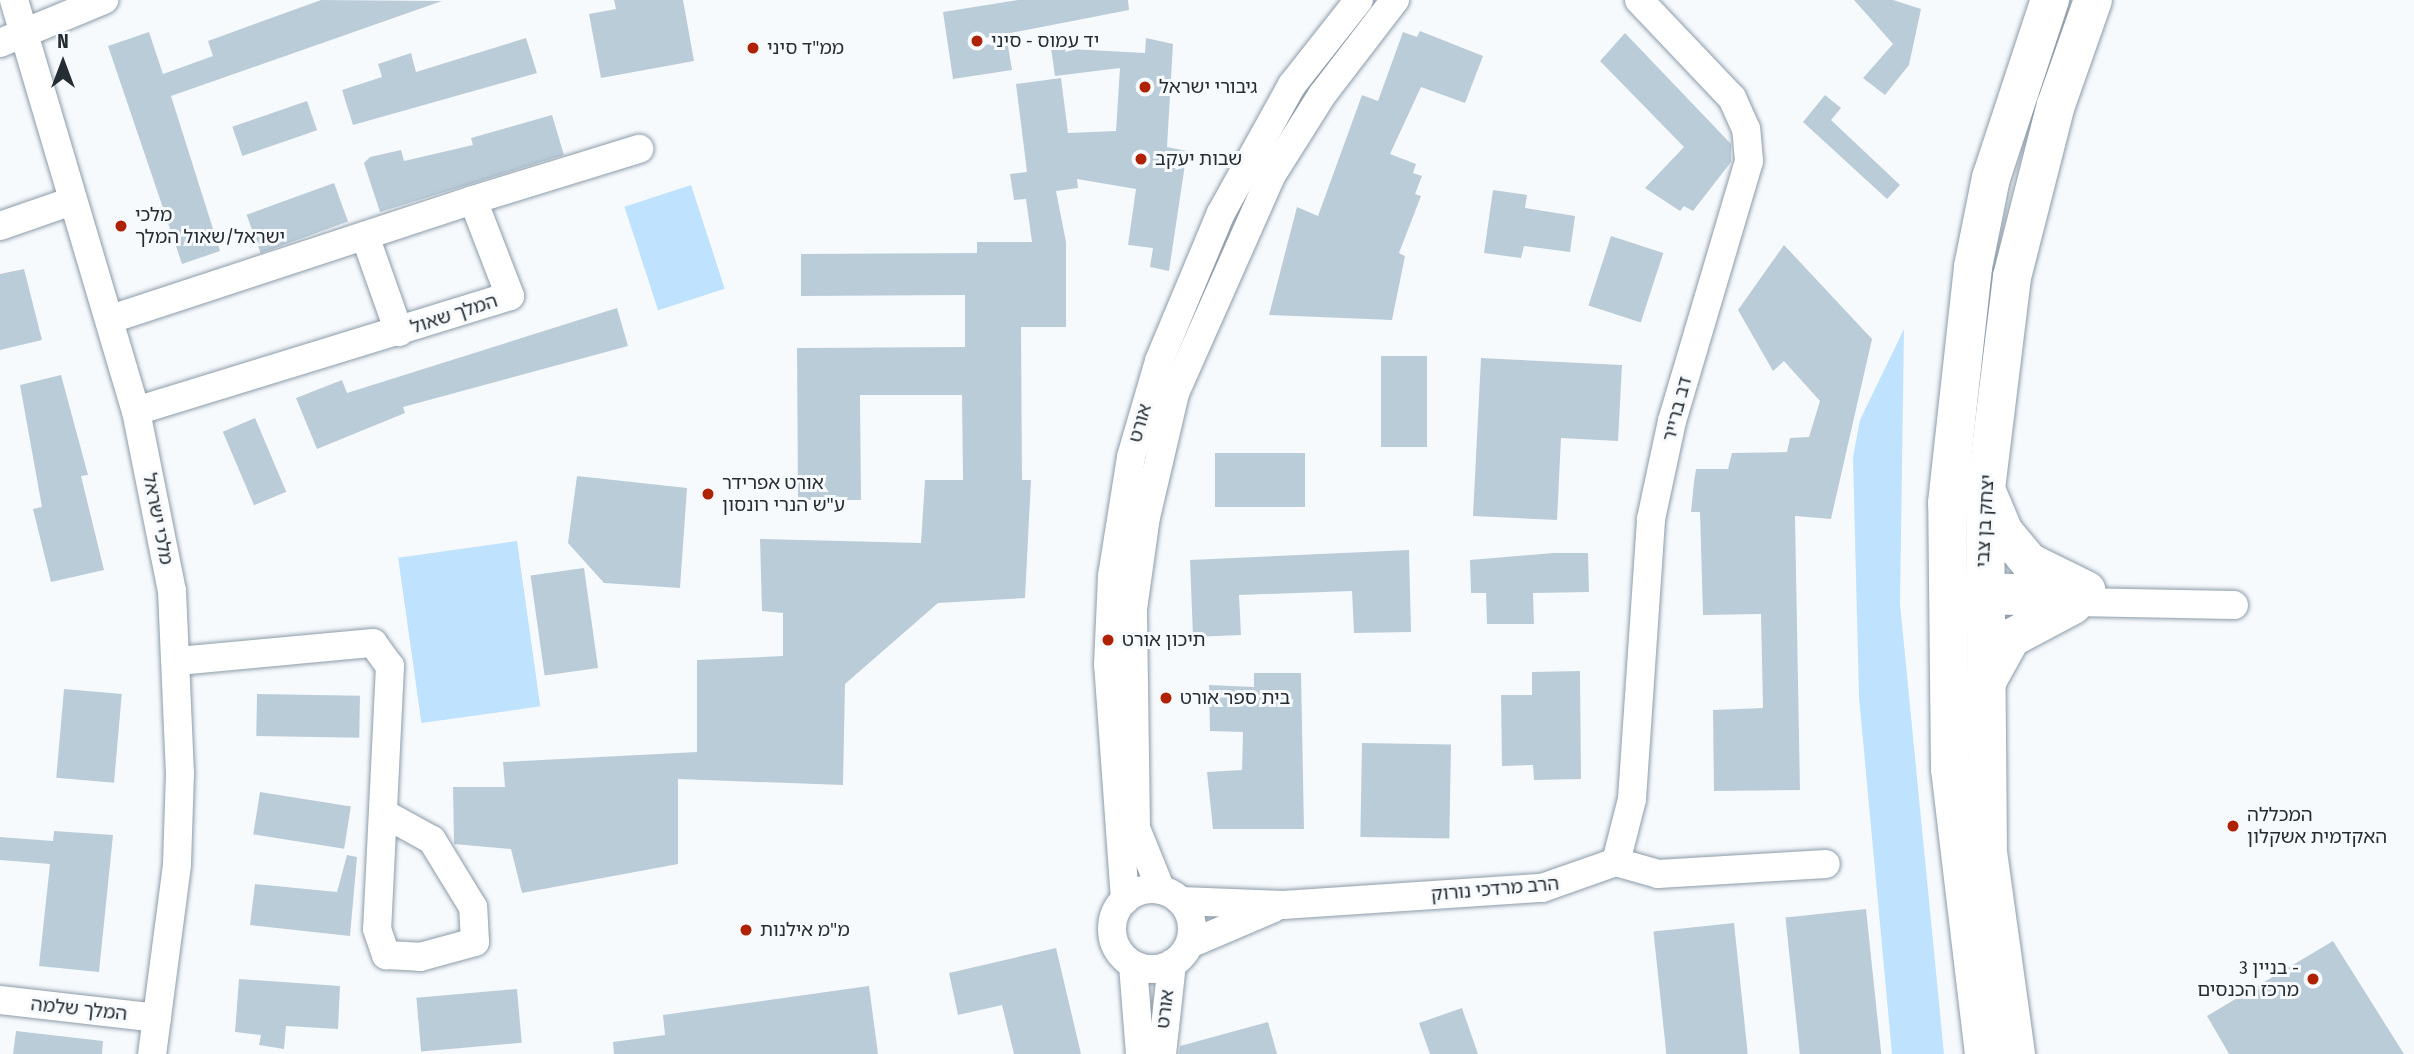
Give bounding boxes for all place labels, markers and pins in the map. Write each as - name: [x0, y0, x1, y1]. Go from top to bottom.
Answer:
- place label: יד עמוס - סיני: [991, 30, 1099, 52]
- marker: יד עמוס - סיני: [969, 33, 985, 49]
- place label: ממ"ד סיני: [767, 37, 844, 59]
- marker: ממ"ד סיני: [745, 40, 761, 56]
- place label: גיבורי ישראל: [1159, 76, 1257, 98]
- marker: גיבורי ישראל: [1137, 79, 1153, 95]
- place label: שבות יעקב: [1155, 148, 1242, 170]
- marker: שבות יעקב: [1133, 151, 1149, 167]
- place label: מלכי ישראל/שאול המלך: [135, 204, 285, 248]
- marker: מלכי ישראל/שאול המלך: [113, 218, 129, 234]
- place label: אורט אפרידר ע"ש הנרי רונסון: [722, 472, 845, 516]
- marker: אורט אפרידר ע"ש הנרי רונסון: [700, 486, 716, 502]
- place label: תיכון אורט: [1122, 629, 1206, 651]
- marker: תיכון אורט: [1100, 632, 1116, 648]
- place label: בית ספר אורט: [1180, 687, 1290, 709]
- marker: בית ספר אורט: [1158, 690, 1174, 706]
- place label: המכללה האקדמית אשקלון: [2247, 804, 2387, 848]
- marker: המכללה האקדמית אשקלון: [2225, 818, 2241, 834]
- place label: מ"מ אילנות: [760, 919, 850, 941]
- marker: מ"מ אילנות: [738, 922, 754, 938]
- place label: בניין 3 - מרכז הכנסים: [2197, 957, 2299, 1001]
- marker: בניין 3 - מרכז הכנסים: [2305, 971, 2321, 987]

